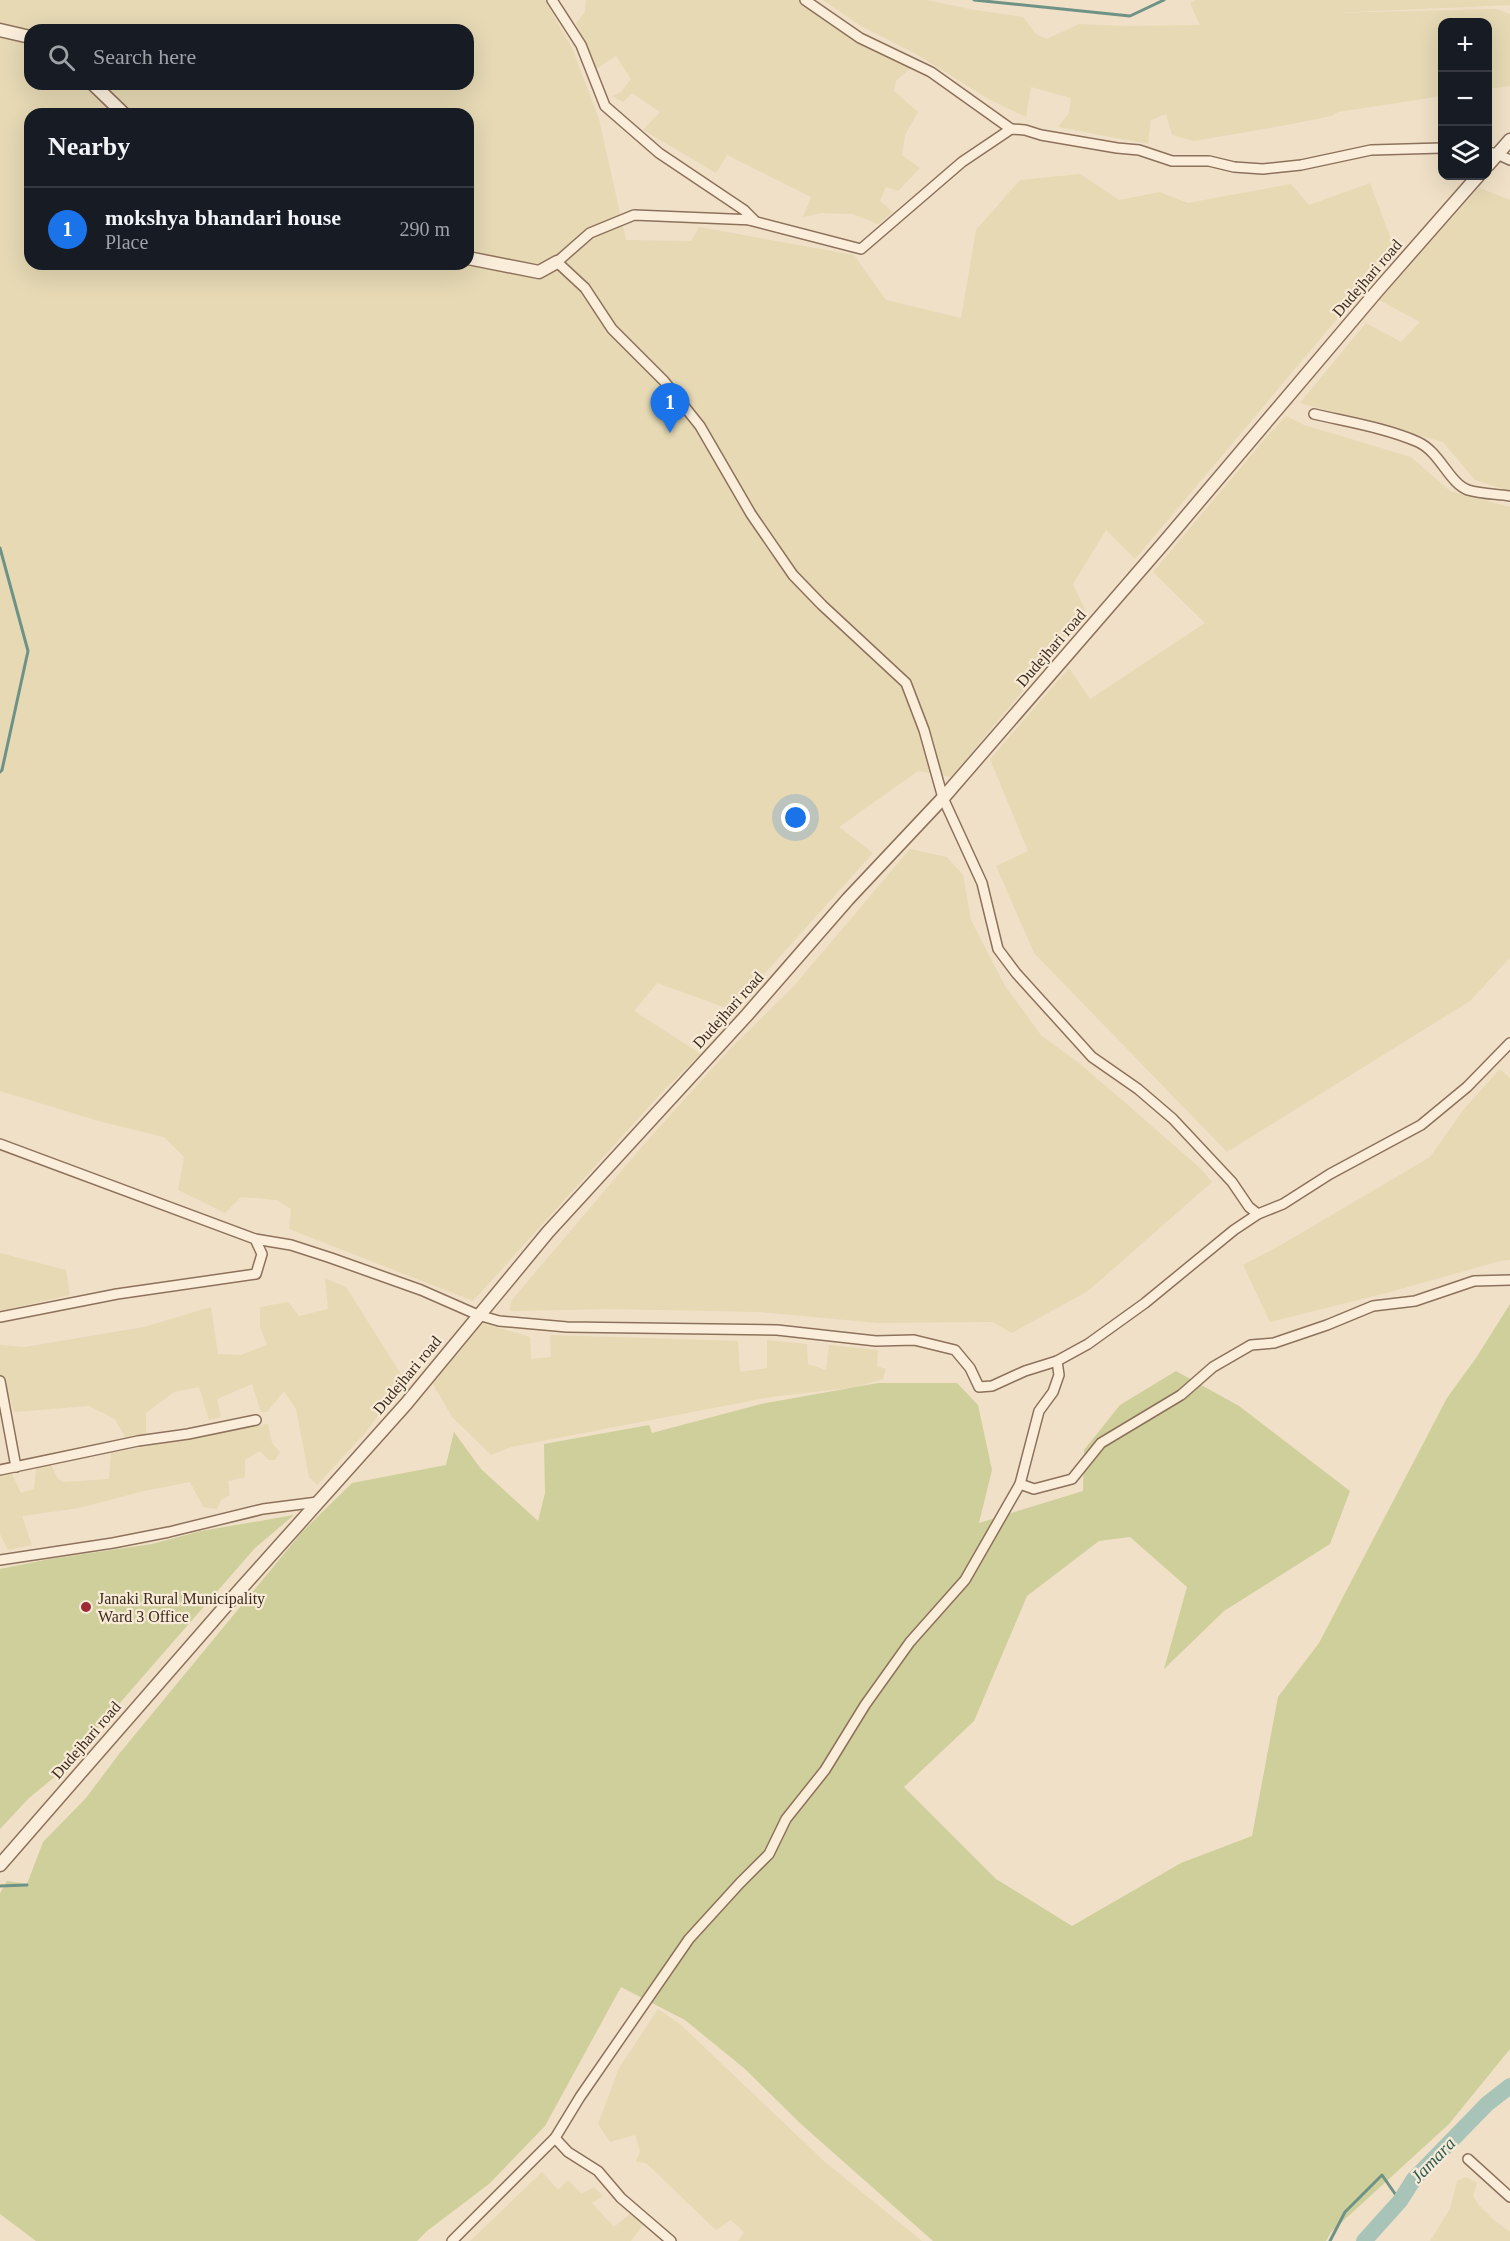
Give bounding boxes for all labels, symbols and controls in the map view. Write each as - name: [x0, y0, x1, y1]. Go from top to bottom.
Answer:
- map controls: [1438, 18, 1492, 180]
- button: +: [1438, 18, 1492, 72]
- search box: [24, 24, 474, 90]
- icon: search: [45, 41, 78, 74]
- text: Search here: [93, 44, 196, 69]
- button: −: [1438, 72, 1492, 126]
- button: layers: [1438, 126, 1492, 180]
- text: Nearby: [48, 132, 130, 161]
- text: mokshya bhandari house: [105, 205, 341, 230]
- text: 1: [63, 218, 73, 240]
- text: 290 m: [399, 218, 450, 240]
- text: Place: [105, 231, 148, 253]
- street label: Dudejhari road: [1329, 236, 1406, 321]
- pin: 1: [650, 384, 690, 433]
- street label: Dudejhari road: [1013, 606, 1090, 691]
- your location: [781, 803, 810, 832]
- street label: Dudejhari road: [689, 968, 767, 1052]
- street label: Dudejhari road: [370, 1333, 445, 1418]
- place label: Janaki Rural Municipality Ward 3 Office: [98, 1590, 265, 1625]
- marker: Janaki Rural Municipality Ward 3 Office: [79, 1600, 93, 1614]
- street label: Dudejhari road: [48, 1698, 125, 1783]
- water label: Jamara: [1407, 2133, 1459, 2187]

